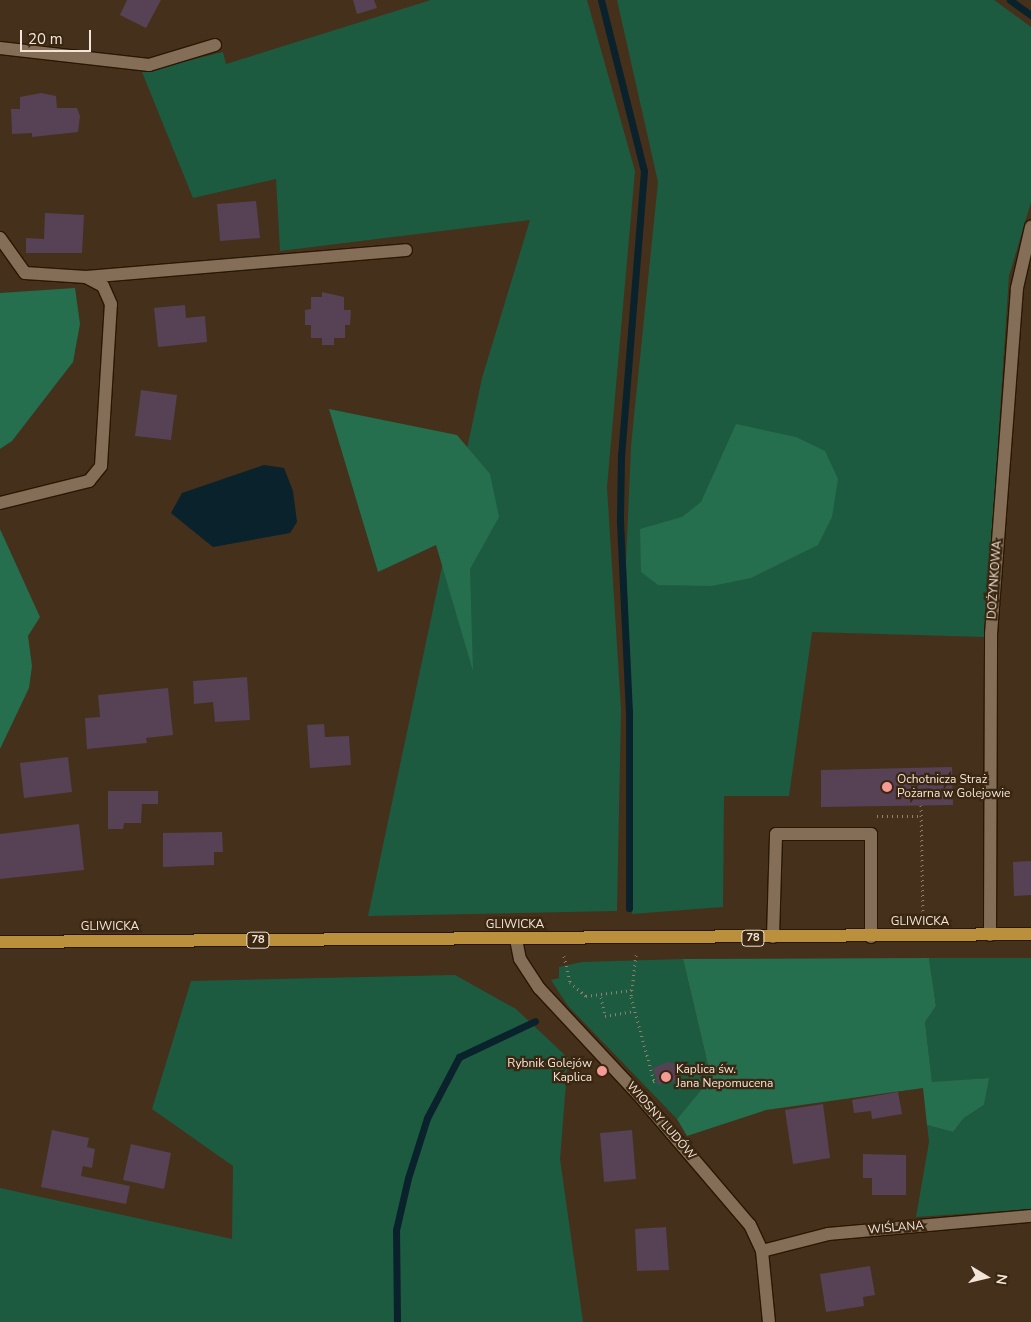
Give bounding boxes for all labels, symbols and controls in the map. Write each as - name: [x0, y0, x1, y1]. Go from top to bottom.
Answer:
- scale bar: [22, 20, 94, 52]
- text: 20 m: [28, 29, 63, 49]
- street label: DOŻYNKOWA: [985, 540, 1005, 620]
- place label: Ochotnicza Straż Pożarna w Golejowie: [897, 773, 1010, 801]
- marker: Ochotnicza Straż Pożarna w Golejowie: [881, 781, 893, 793]
- street label: GLIWICKA: [891, 915, 949, 929]
- street label: GLIWICKA: [486, 918, 544, 932]
- street label: GLIWICKA: [81, 920, 139, 934]
- road number: 78: [740, 930, 766, 946]
- road number: 78: [246, 932, 270, 948]
- place label: Rybnik Golejów Kaplica: [507, 1057, 592, 1085]
- place label: Kaplica św. Jana Nepomucena: [676, 1063, 773, 1091]
- marker: Rybnik Golejów Kaplica: [596, 1065, 608, 1077]
- marker: Kaplica św. Jana Nepomucena: [660, 1071, 672, 1083]
- street label: WIOSNY LUDÓW: [623, 1079, 699, 1163]
- street label: WIŚLANA: [867, 1218, 925, 1238]
- north arrow: [961, 1252, 1011, 1302]
- text: N: [991, 1273, 1012, 1286]

